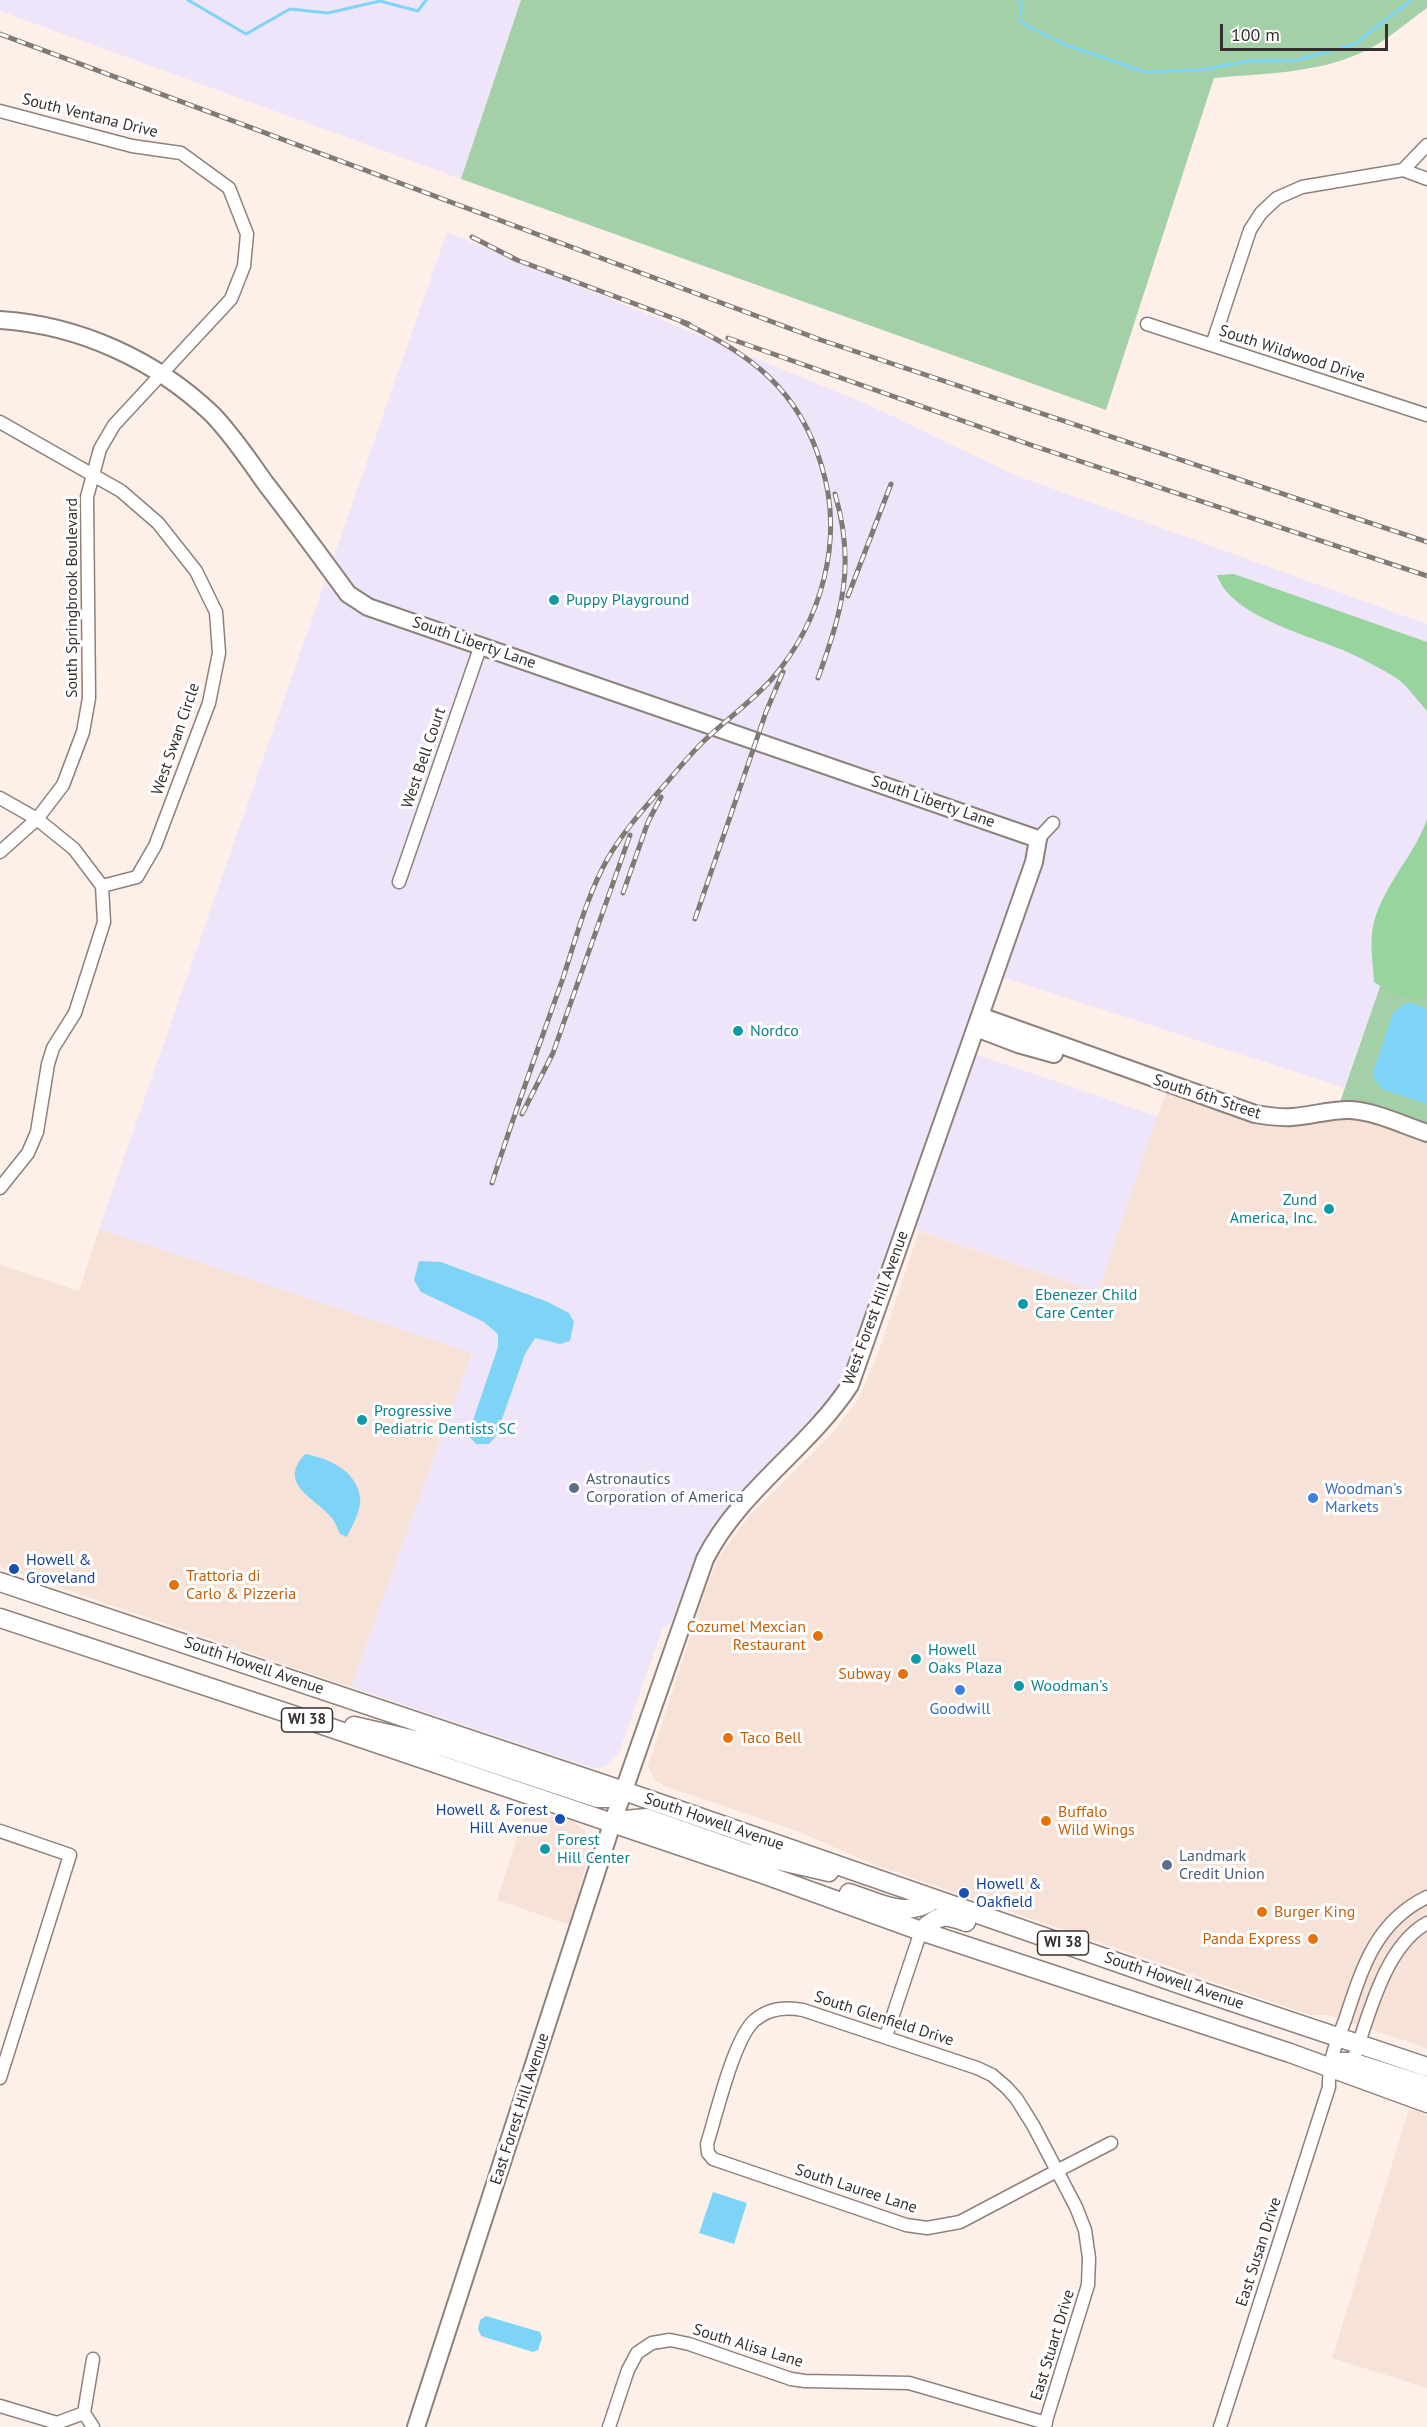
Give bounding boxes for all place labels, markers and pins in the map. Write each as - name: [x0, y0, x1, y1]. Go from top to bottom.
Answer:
- place label: Puppy Playground: [566, 590, 689, 610]
- marker: Puppy Playground: [547, 593, 561, 607]
- place label: Nordco: [750, 1021, 799, 1041]
- marker: Nordco: [731, 1024, 745, 1038]
- place label: Zund America, Inc.: [1230, 1190, 1317, 1228]
- marker: Zund America, Inc.: [1322, 1202, 1336, 1216]
- place label: Ebenezer Child Care Center: [1035, 1285, 1137, 1323]
- marker: Ebenezer Child Care Center: [1016, 1297, 1030, 1311]
- place label: Progressive Pediatric Dentists SC: [374, 1401, 516, 1439]
- marker: Progressive Pediatric Dentists SC: [355, 1413, 369, 1427]
- place label: Astronautics Corporation of America: [586, 1469, 744, 1507]
- place label: Woodman's Markets: [1325, 1479, 1402, 1517]
- marker: Astronautics Corporation of America: [567, 1481, 581, 1495]
- marker: Woodman's Markets: [1306, 1491, 1320, 1505]
- place label: Howell & Groveland: [26, 1550, 95, 1588]
- marker: Howell & Groveland: [7, 1562, 21, 1576]
- place label: Trattoria di Carlo & Pizzeria: [186, 1566, 296, 1604]
- marker: Trattoria di Carlo & Pizzeria: [167, 1578, 181, 1592]
- place label: Cozumel Mexcian Restaurant: [687, 1617, 806, 1655]
- marker: Cozumel Mexcian Restaurant: [811, 1629, 825, 1643]
- place label: Howell Oaks Plaza: [928, 1640, 1002, 1678]
- marker: Howell Oaks Plaza: [909, 1652, 923, 1666]
- place label: Subway: [838, 1664, 891, 1684]
- marker: Subway: [896, 1667, 910, 1681]
- place label: Woodman's: [1031, 1676, 1108, 1696]
- marker: Woodman's: [1012, 1679, 1026, 1693]
- marker: Goodwill: [953, 1683, 967, 1697]
- place label: Goodwill: [930, 1699, 990, 1719]
- place label: Taco Bell: [740, 1728, 802, 1748]
- marker: Taco Bell: [721, 1731, 735, 1745]
- place label: Howell & Forest Hill Avenue: [436, 1800, 548, 1838]
- place label: Buffalo Wild Wings: [1058, 1802, 1135, 1840]
- marker: Howell & Forest Hill Avenue: [553, 1812, 567, 1826]
- marker: Buffalo Wild Wings: [1039, 1814, 1053, 1828]
- place label: Forest Hill Center: [557, 1830, 630, 1868]
- marker: Forest Hill Center: [538, 1842, 552, 1856]
- place label: Landmark Credit Union: [1179, 1846, 1265, 1884]
- marker: Landmark Credit Union: [1160, 1858, 1174, 1872]
- place label: Howell & Oakfield: [976, 1874, 1042, 1912]
- marker: Howell & Oakfield: [957, 1886, 971, 1900]
- place label: Burger King: [1274, 1902, 1355, 1922]
- marker: Burger King: [1255, 1905, 1269, 1919]
- place label: Panda Express: [1203, 1929, 1301, 1949]
- marker: Panda Express: [1306, 1932, 1320, 1946]

